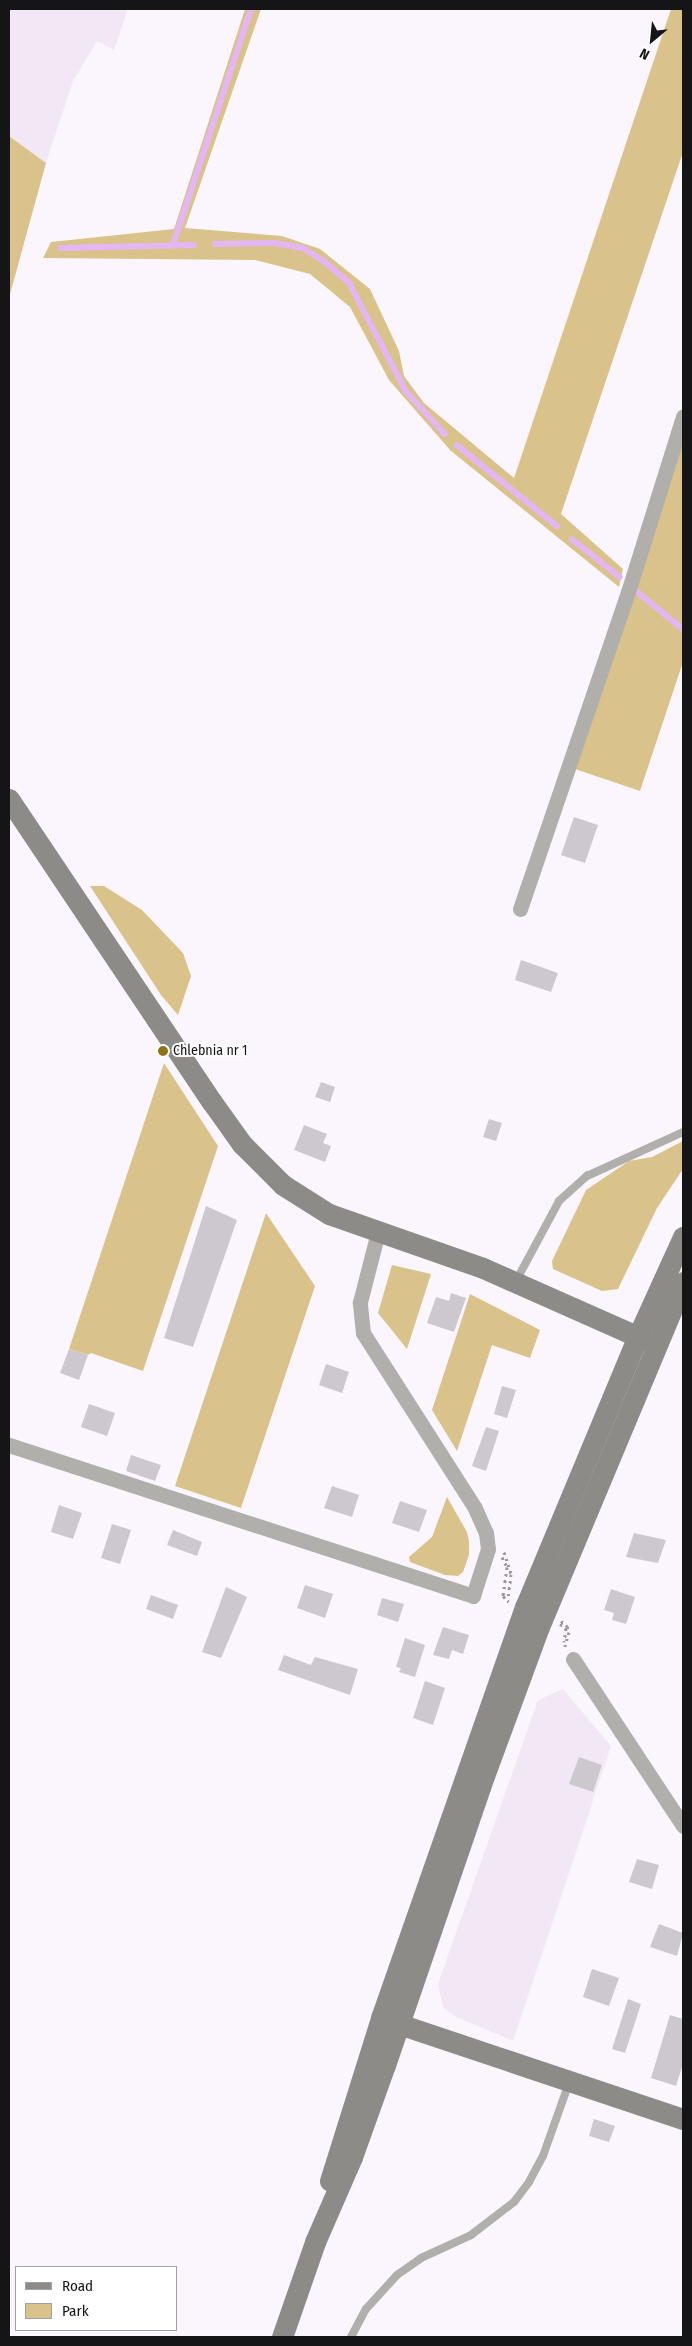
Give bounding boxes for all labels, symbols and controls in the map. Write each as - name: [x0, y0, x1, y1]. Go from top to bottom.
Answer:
- north arrow: [627, 15, 677, 65]
- text: N: [637, 44, 652, 63]
- place label: Chlebnia nr 1: [173, 1043, 247, 1059]
- marker: Chlebnia nr 1: [157, 1045, 169, 1057]
- legend: [15, 2266, 178, 2331]
- text: Road: [62, 2277, 93, 2295]
- text: Park: [62, 2302, 89, 2320]

